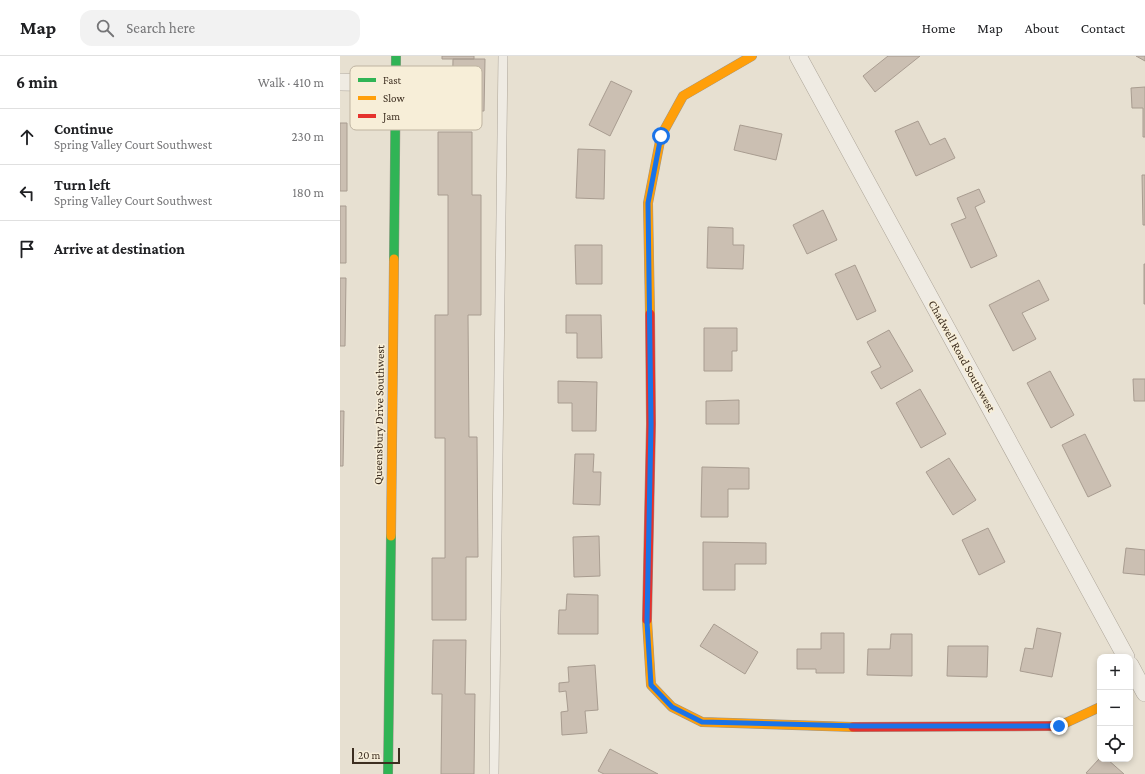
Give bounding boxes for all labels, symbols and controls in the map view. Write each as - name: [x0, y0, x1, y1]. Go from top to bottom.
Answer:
- search box: [80, 10, 360, 46]
- text: Map: [20, 17, 56, 38]
- icon: search: [94, 17, 116, 39]
- text: Search here: [126, 20, 195, 36]
- text: Home: [922, 20, 955, 36]
- text: Map: [977, 20, 1003, 36]
- text: About: [1025, 20, 1059, 36]
- text: Contact: [1081, 20, 1125, 36]
- legend: [350, 66, 482, 130]
- text: 6 min: [16, 73, 58, 92]
- text: Fast: [383, 74, 402, 86]
- text: Walk · 410 m: [258, 75, 324, 90]
- text: Slow: [383, 92, 405, 104]
- text: Jam: [382, 110, 400, 123]
- text: Continue: [54, 121, 113, 137]
- icon: ahead: [16, 126, 38, 148]
- route start: [652, 127, 670, 145]
- text: 230 m: [291, 129, 324, 144]
- text: Spring Valley Court Southwest: [54, 137, 212, 152]
- text: Turn left: [54, 177, 110, 193]
- icon: left: [16, 182, 38, 204]
- text: 180 m: [292, 185, 324, 200]
- text: Spring Valley Court Southwest: [54, 193, 212, 208]
- icon: arrive: [16, 238, 38, 260]
- text: Arrive at destination: [54, 241, 185, 257]
- street label: Chadwell Road Southwest: [925, 298, 999, 415]
- street label: Queensbury Drive Southwest: [371, 344, 387, 485]
- map controls: [1097, 654, 1133, 762]
- button: +: [1097, 654, 1133, 690]
- button: −: [1097, 690, 1133, 726]
- route end: [1050, 717, 1068, 735]
- button: locate: [1097, 726, 1133, 762]
- scale bar: [352, 746, 400, 765]
- text: 20 m: [358, 749, 380, 761]

